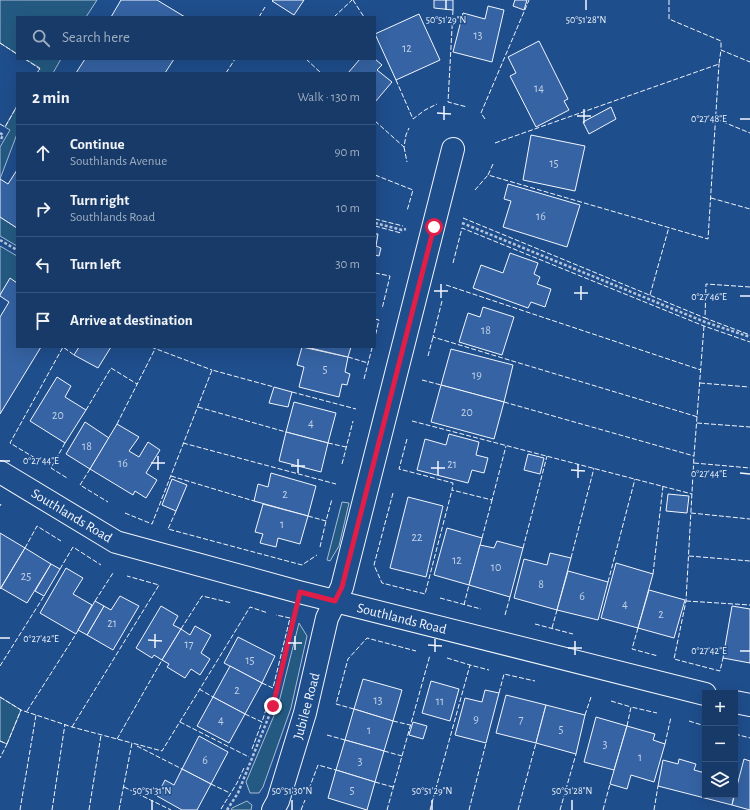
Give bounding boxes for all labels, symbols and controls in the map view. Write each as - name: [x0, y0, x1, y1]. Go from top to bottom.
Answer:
- text: 50°51'29"N: [426, 15, 466, 25]
- text: 50°51'28"N: [566, 15, 606, 25]
- search box: [16, 16, 376, 60]
- icon: search: [30, 27, 52, 49]
- house number: 13: [473, 29, 483, 41]
- text: Search here: [62, 30, 130, 45]
- house number: 12: [402, 42, 412, 54]
- house number: 14: [534, 82, 544, 94]
- text: 2 min: [32, 89, 70, 106]
- text: Walk · 130 m: [297, 91, 360, 104]
- text: 0°27'48"E: [691, 114, 727, 124]
- text: Continue: [70, 137, 125, 152]
- icon: ahead: [32, 142, 54, 164]
- text: 90 m: [334, 146, 360, 159]
- text: Southlands Avenue: [70, 155, 167, 168]
- house number: 15: [549, 157, 559, 169]
- text: Turn right: [70, 193, 129, 208]
- icon: right: [32, 198, 54, 220]
- text: 10 m: [336, 202, 360, 215]
- house number: 16: [536, 210, 546, 222]
- text: Southlands Road: [70, 211, 155, 224]
- route start: [425, 218, 443, 236]
- icon: left: [32, 254, 54, 276]
- text: Turn left: [70, 257, 121, 272]
- text: 30 m: [335, 258, 360, 271]
- text: 0°27'46"E: [691, 292, 727, 302]
- icon: arrive: [32, 310, 54, 332]
- text: Arrive at destination: [70, 313, 193, 328]
- house number: 18: [481, 324, 491, 336]
- house number: 5: [322, 363, 328, 375]
- house number: 19: [472, 369, 482, 381]
- house number: 20: [461, 406, 473, 418]
- house number: 20: [52, 409, 64, 421]
- house number: 4: [308, 417, 314, 429]
- house number: 18: [82, 440, 92, 452]
- text: 0°27'44"E: [23, 456, 59, 466]
- house number: 16: [118, 457, 128, 469]
- house number: 21: [447, 458, 457, 470]
- text: 0°27'44"E: [691, 469, 727, 479]
- street label: Southlands Road: [29, 486, 114, 545]
- house number: 2: [282, 488, 288, 500]
- house number: 1: [280, 518, 284, 530]
- house number: 22: [412, 531, 423, 543]
- house number: 12: [452, 554, 462, 566]
- house number: 10: [491, 561, 501, 573]
- house number: 25: [21, 570, 31, 582]
- house number: 8: [538, 578, 544, 590]
- house number: 6: [579, 590, 585, 602]
- house number: 4: [622, 598, 628, 610]
- street label: Southlands Road: [356, 601, 448, 637]
- house number: 2: [658, 608, 664, 620]
- house number: 21: [107, 617, 117, 629]
- text: 0°27'42"E: [23, 634, 59, 644]
- house number: 17: [184, 638, 194, 650]
- text: 0°27'42"E: [691, 646, 727, 656]
- house number: 15: [245, 654, 255, 666]
- street label: Jubilee Road: [291, 671, 323, 741]
- house number: 2: [234, 684, 240, 696]
- map controls: [702, 690, 738, 798]
- button: +: [702, 690, 738, 726]
- house number: 13: [373, 694, 383, 706]
- house number: 11: [436, 695, 444, 707]
- route end: [264, 697, 282, 715]
- house number: 9: [473, 713, 479, 725]
- house number: 7: [518, 713, 524, 725]
- house number: 4: [218, 714, 224, 726]
- house number: 5: [558, 723, 564, 735]
- house number: 1: [367, 724, 371, 736]
- button: −: [702, 726, 738, 762]
- house number: 3: [603, 738, 608, 750]
- house number: 1: [638, 751, 642, 763]
- house number: 6: [202, 754, 208, 766]
- house number: 3: [358, 755, 363, 767]
- button: layers: [702, 762, 738, 798]
- house number: 5: [349, 784, 355, 796]
- text: 50°51'31"N: [133, 786, 171, 796]
- text: 50°51'30"N: [272, 786, 312, 796]
- text: 50°51'29"N: [412, 786, 452, 796]
- text: 50°51'28"N: [552, 786, 592, 796]

